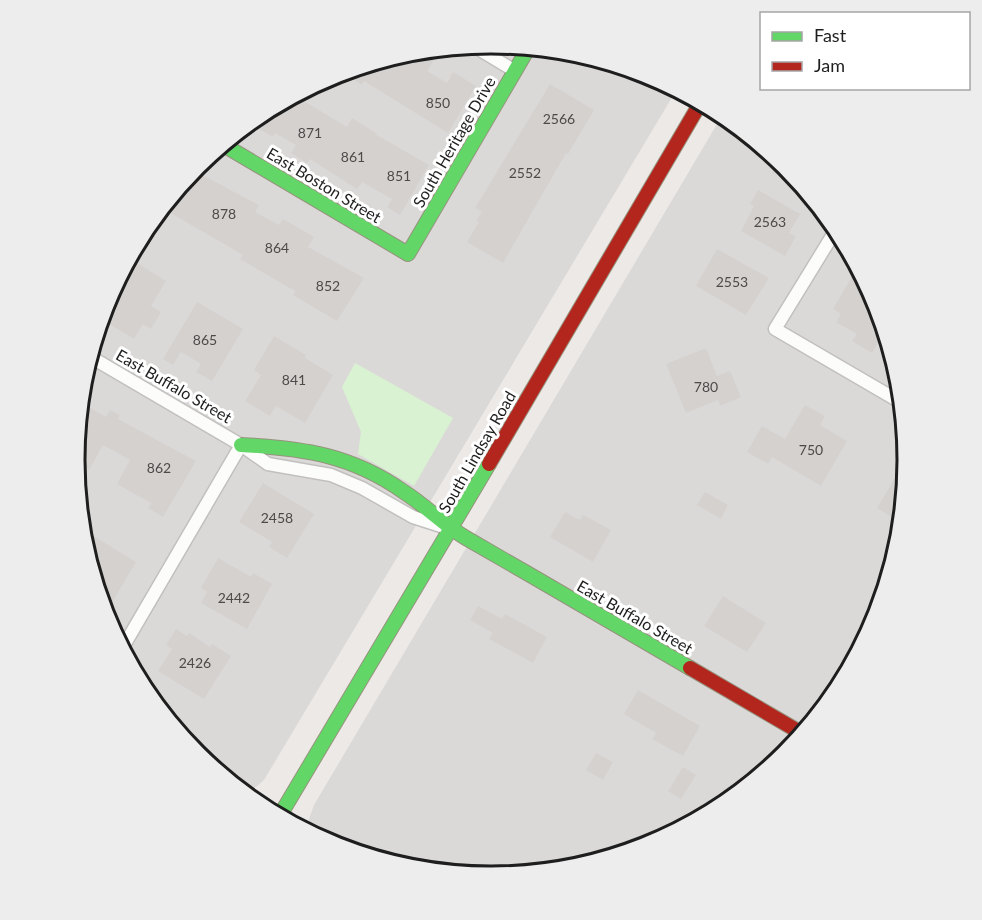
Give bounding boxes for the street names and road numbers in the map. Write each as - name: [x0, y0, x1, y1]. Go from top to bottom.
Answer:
- street label: South Heritage Drive: [408, 73, 499, 211]
- street label: East Boston Street: [264, 143, 385, 226]
- street label: East Buffalo Street: [113, 345, 236, 427]
- street label: South Lindsay Road: [434, 387, 519, 516]
- street label: East Buffalo Street: [574, 576, 697, 658]

